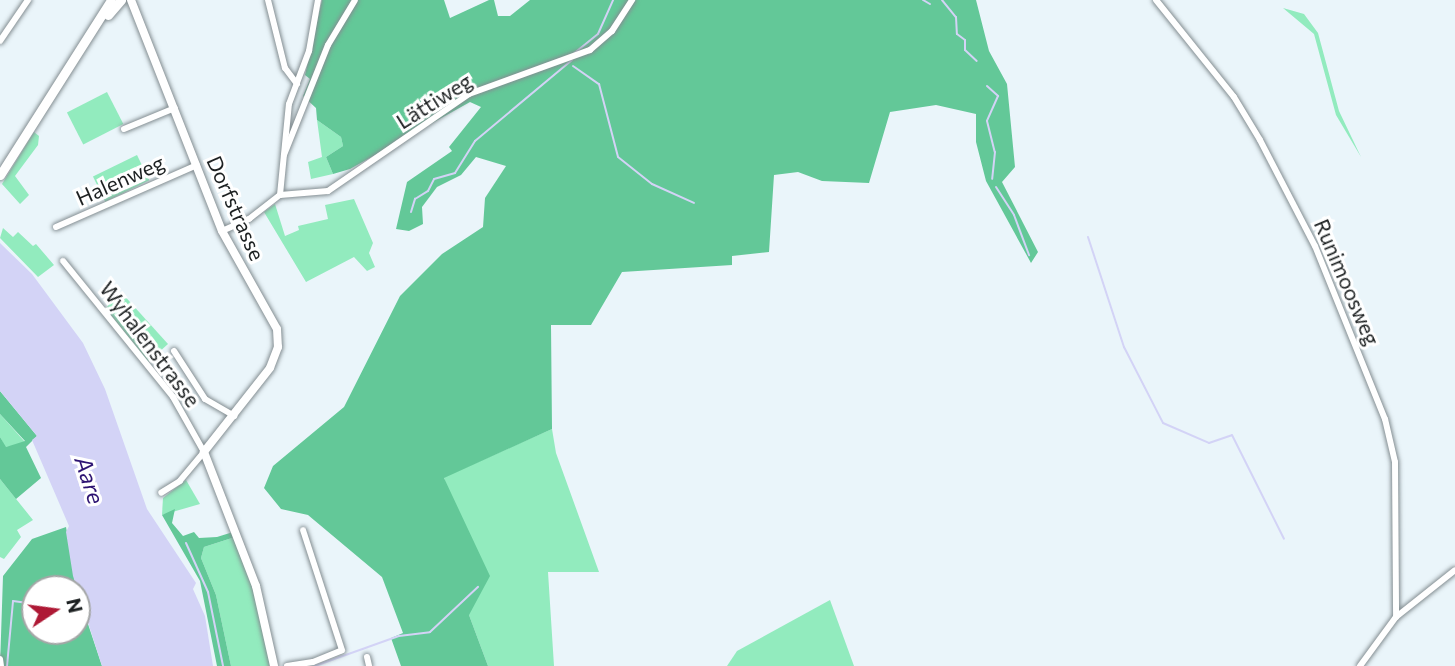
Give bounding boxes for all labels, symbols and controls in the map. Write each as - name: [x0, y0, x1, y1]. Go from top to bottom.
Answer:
- street label: Lättiweg: [392, 68, 476, 134]
- street label: Halenweg: [72, 149, 168, 211]
- street label: Dorfstrasse: [202, 152, 270, 264]
- street label: Runimoosweg: [1309, 215, 1385, 349]
- street label: Wyhalenstrasse: [95, 276, 205, 412]
- water label: Aare: [69, 453, 111, 507]
- north arrow: [21, 575, 91, 645]
- text: N: [62, 596, 88, 615]

